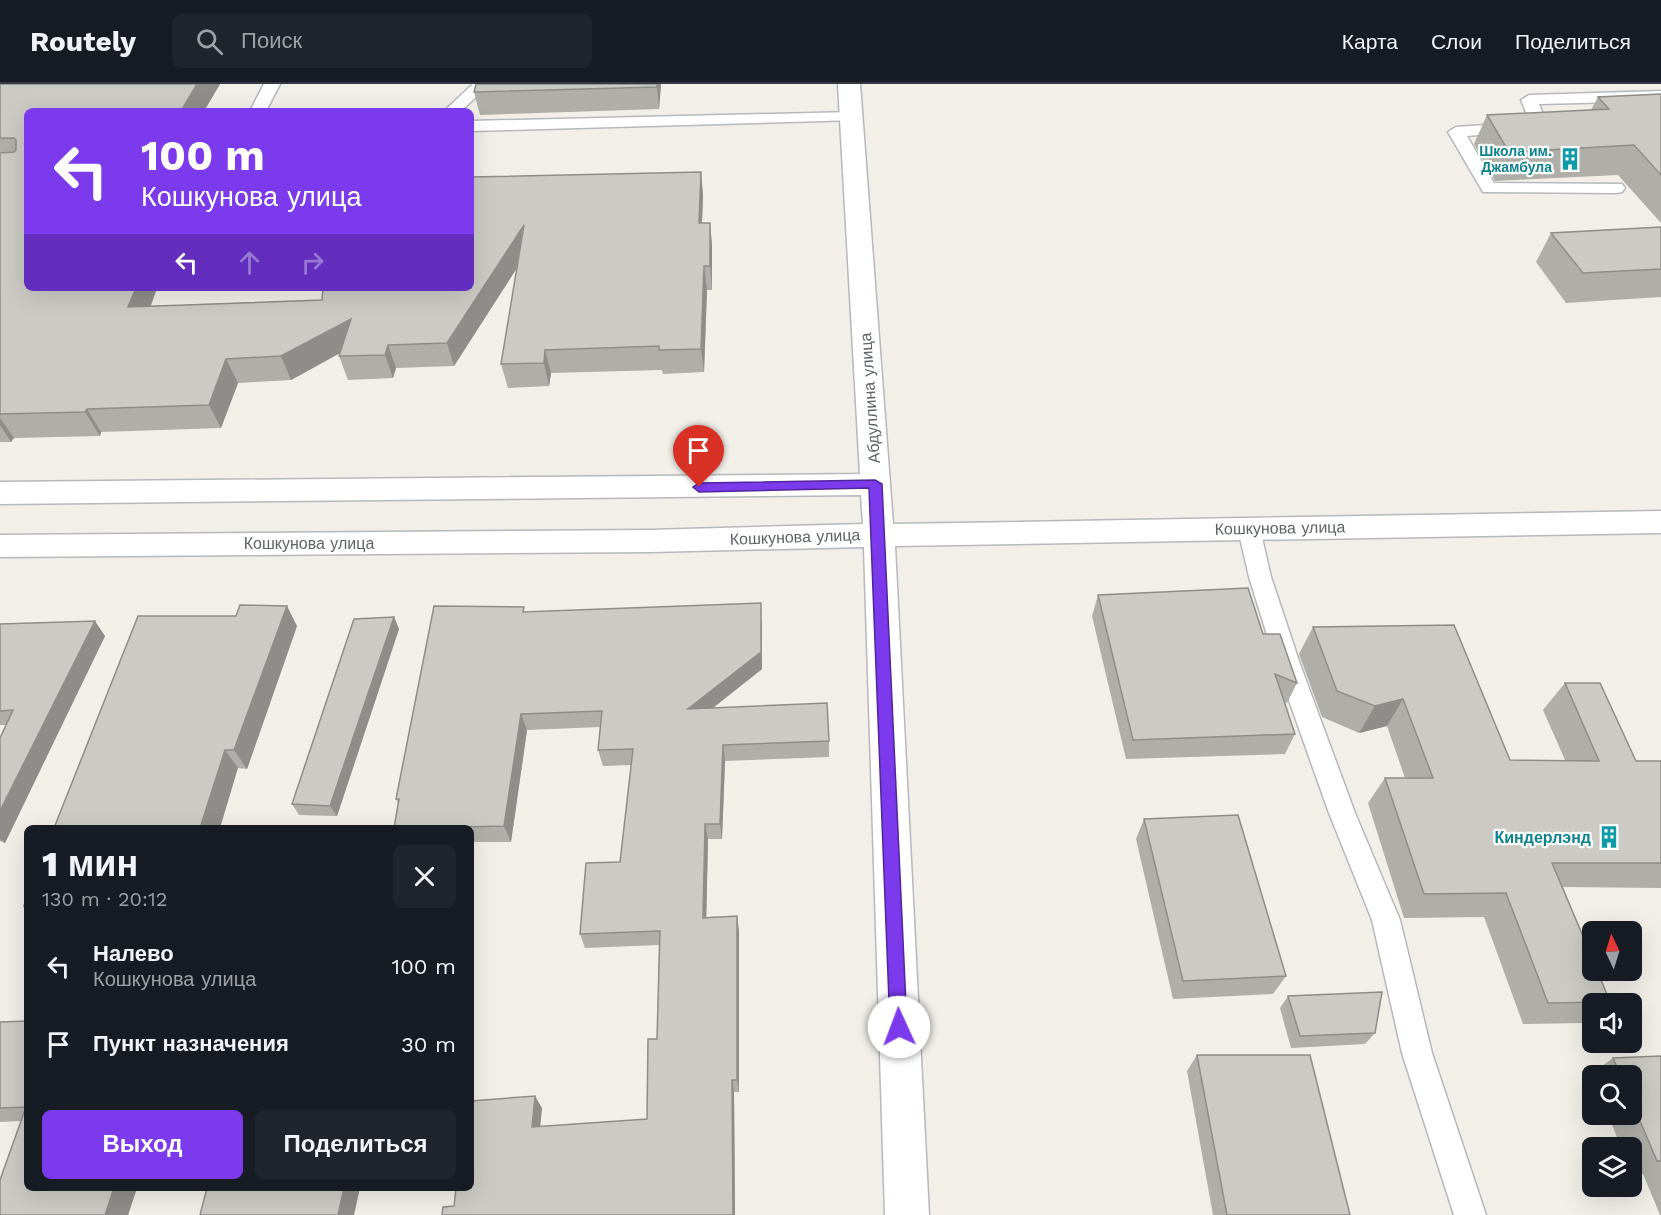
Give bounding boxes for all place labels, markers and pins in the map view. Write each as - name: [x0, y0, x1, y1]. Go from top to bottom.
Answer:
- place label: Школа им. Джамбула: [1479, 143, 1552, 175]
- building icon: Школа им. Джамбула: [1557, 146, 1583, 172]
- pin: [673, 425, 724, 487]
- building icon: Киндерлэнд: [1596, 824, 1622, 850]
- place label: Киндерлэнд: [1494, 828, 1591, 847]

